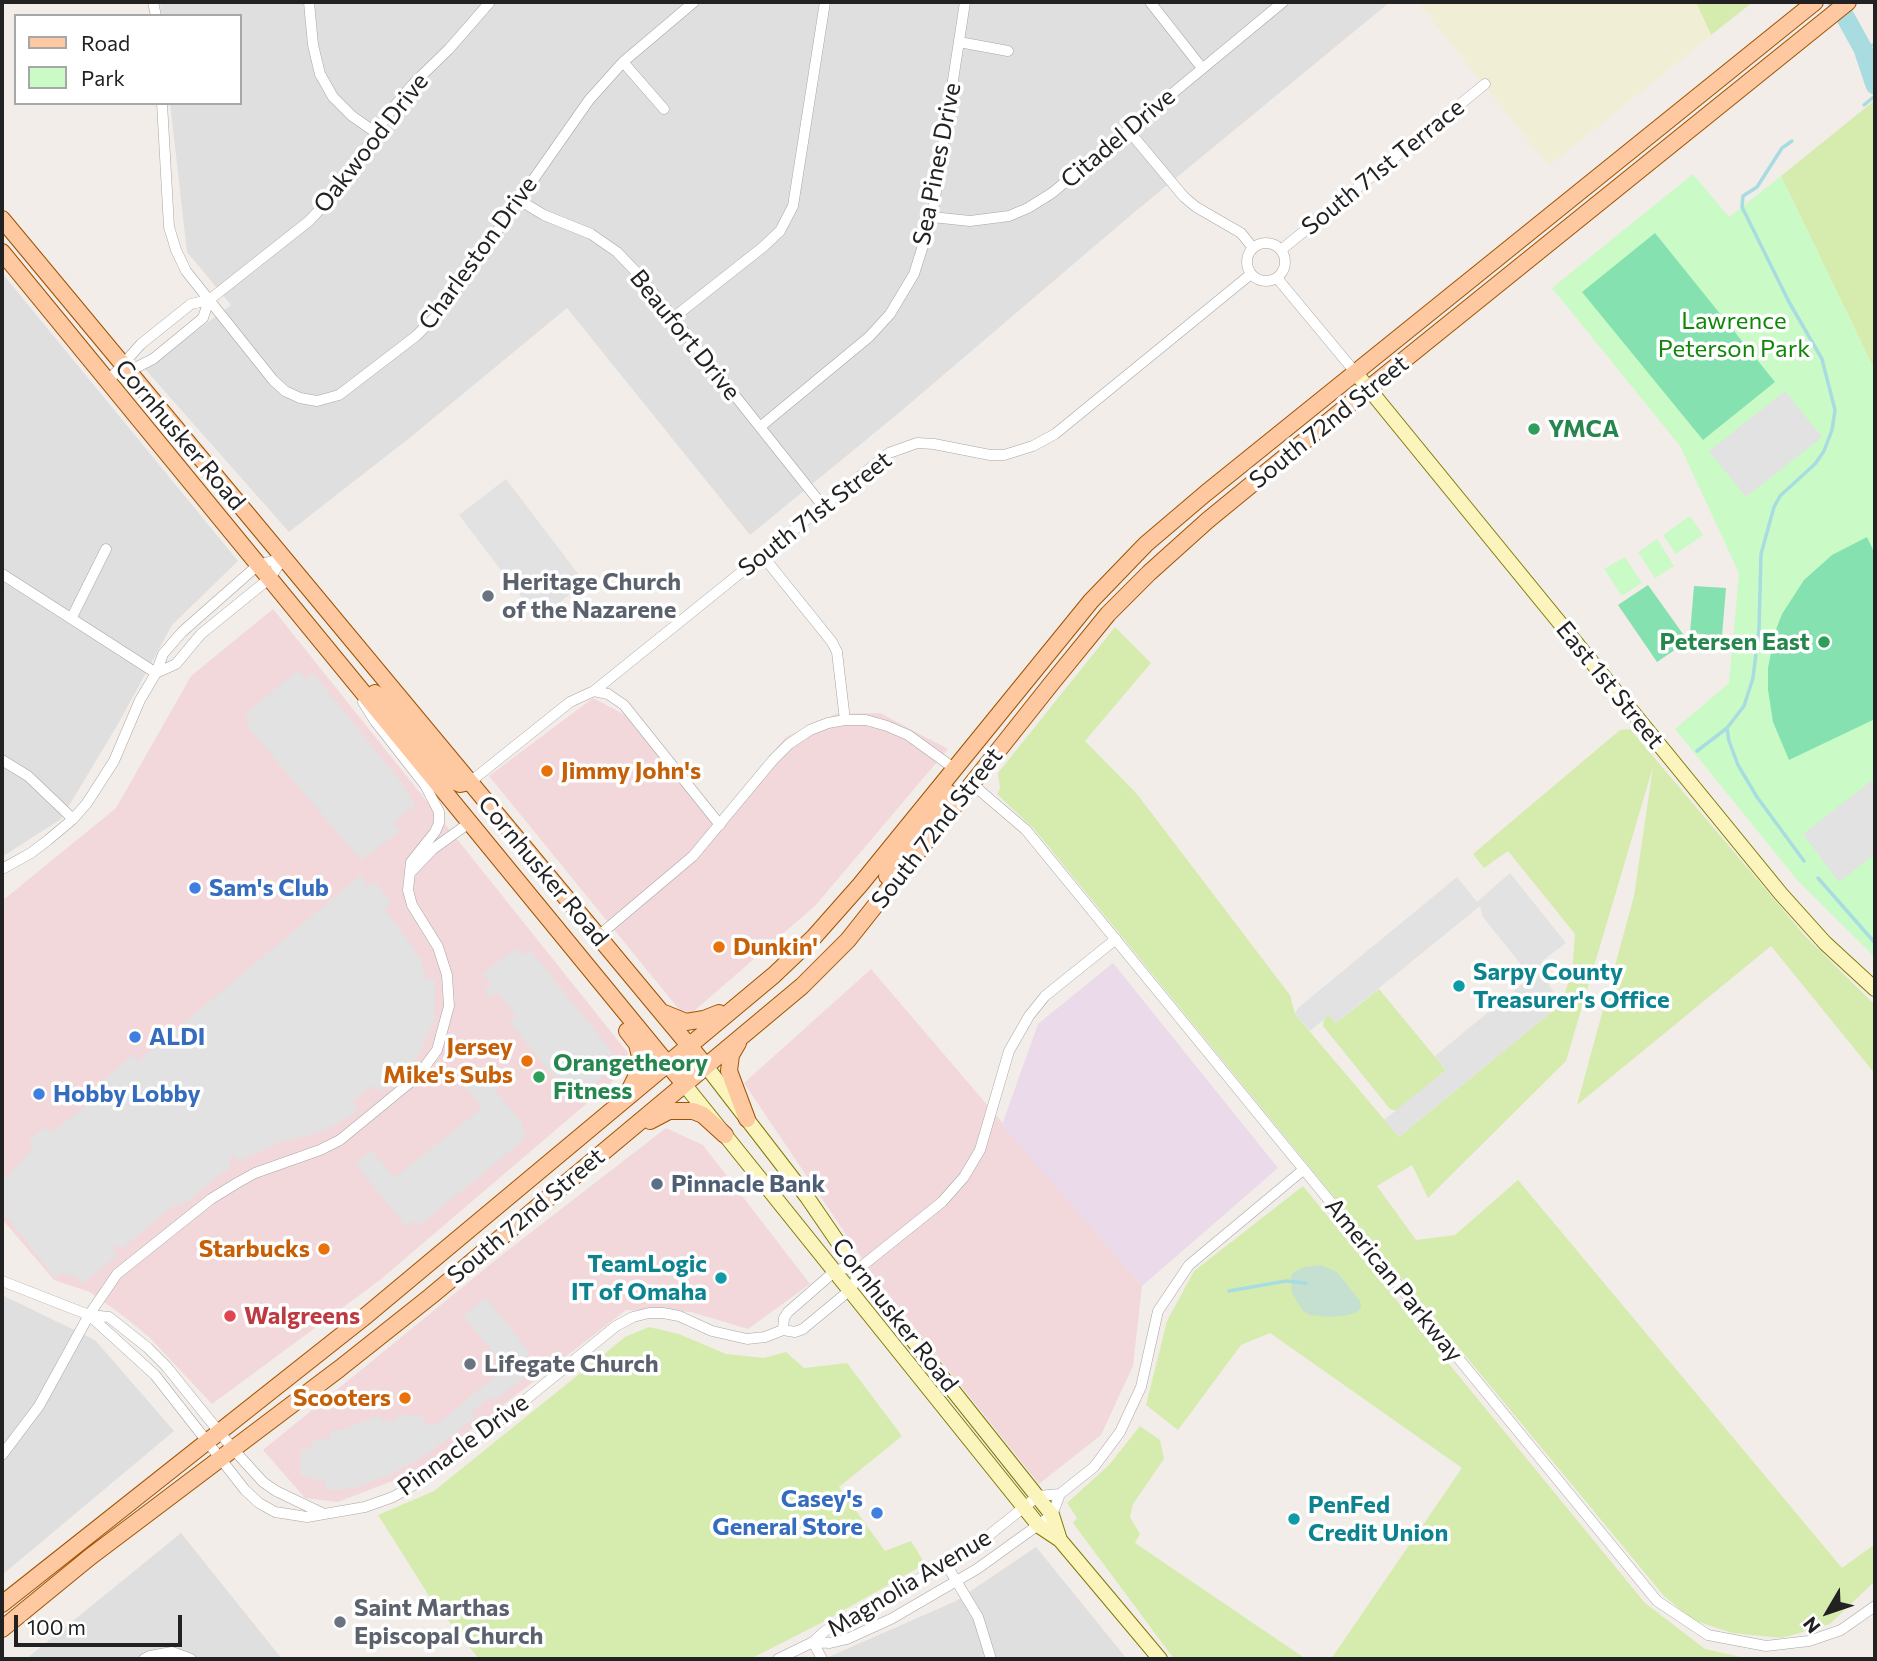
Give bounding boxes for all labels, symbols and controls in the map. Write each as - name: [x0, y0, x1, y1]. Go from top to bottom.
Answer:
- legend: [14, 14, 242, 105]
- text: Road: [81, 30, 130, 55]
- text: Park: [81, 65, 125, 90]
- street label: Oakwood Drive: [308, 68, 434, 218]
- street label: Sea Pines Drive: [907, 80, 967, 248]
- street label: Citadel Drive: [1055, 82, 1181, 194]
- street label: South 71st Terrace: [1296, 93, 1470, 241]
- street label: Charleston Drive: [413, 171, 543, 335]
- street label: Beaufort Drive: [624, 264, 746, 406]
- park label: Lawrence Peterson Park: [1658, 307, 1810, 363]
- street label: South 72nd Street: [1244, 349, 1414, 495]
- street label: Cornhusker Road: [109, 354, 251, 516]
- place label: YMCA: [1548, 415, 1619, 443]
- marker: YMCA: [1526, 421, 1542, 437]
- street label: South 71st Street: [733, 445, 897, 583]
- place label: Heritage Church of the Nazarene: [502, 568, 681, 624]
- marker: Heritage Church of the Nazarene: [480, 588, 496, 604]
- street label: East 1st Street: [1550, 616, 1670, 754]
- place label: Petersen East: [1660, 628, 1810, 656]
- marker: Petersen East: [1816, 634, 1832, 650]
- street label: South 72nd Street: [865, 742, 1009, 914]
- place label: Jimmy John's: [561, 757, 701, 785]
- marker: Jimmy John's: [539, 763, 555, 779]
- street label: Cornhusker Road: [472, 790, 614, 952]
- place label: Sam's Club: [209, 874, 329, 902]
- marker: Sam's Club: [187, 880, 203, 896]
- place label: Dunkin': [733, 933, 818, 961]
- marker: Dunkin': [711, 939, 727, 955]
- place label: Sarpy County Treasurer's Office: [1473, 958, 1670, 1014]
- marker: Sarpy County Treasurer's Office: [1451, 978, 1467, 994]
- place label: ALDI: [149, 1023, 205, 1051]
- marker: ALDI: [127, 1029, 143, 1045]
- place label: Jersey Mike's Subs: [383, 1033, 513, 1089]
- place label: Orangetheory Fitness: [553, 1049, 708, 1105]
- marker: Jersey Mike's Subs: [519, 1053, 535, 1069]
- marker: Orangetheory Fitness: [531, 1069, 547, 1085]
- place label: Hobby Lobby: [53, 1080, 201, 1108]
- marker: Hobby Lobby: [31, 1086, 47, 1102]
- street label: South 72nd Street: [442, 1142, 610, 1290]
- place label: Pinnacle Bank: [671, 1170, 825, 1198]
- marker: Pinnacle Bank: [649, 1176, 665, 1192]
- street label: American Parkway: [1319, 1192, 1469, 1368]
- street label: Cornhusker Road: [826, 1232, 964, 1398]
- place label: Starbucks: [199, 1235, 310, 1263]
- marker: Starbucks: [316, 1241, 332, 1257]
- place label: TeamLogic IT of Omaha: [571, 1250, 707, 1306]
- marker: TeamLogic IT of Omaha: [713, 1270, 729, 1286]
- place label: Walgreens: [244, 1302, 360, 1330]
- marker: Walgreens: [222, 1308, 238, 1324]
- place label: Lifegate Church: [484, 1350, 659, 1378]
- marker: Lifegate Church: [462, 1356, 478, 1372]
- place label: Scooters: [293, 1384, 391, 1412]
- street label: Pinnacle Drive: [392, 1388, 534, 1502]
- marker: Scooters: [397, 1390, 413, 1406]
- place label: Casey's General Store: [712, 1485, 863, 1541]
- place label: PenFed Credit Union: [1308, 1491, 1448, 1547]
- marker: Casey's General Store: [869, 1505, 885, 1521]
- marker: PenFed Credit Union: [1286, 1511, 1302, 1527]
- street label: Magnolia Avenue: [822, 1523, 996, 1643]
- north arrow: [1793, 1577, 1863, 1647]
- place label: Saint Marthas Episcopal Church: [354, 1594, 543, 1650]
- scale bar: [18, 1602, 186, 1646]
- text: N: [1798, 1613, 1825, 1638]
- text: 100 m: [27, 1614, 86, 1639]
- marker: Saint Marthas Episcopal Church: [332, 1614, 348, 1630]

